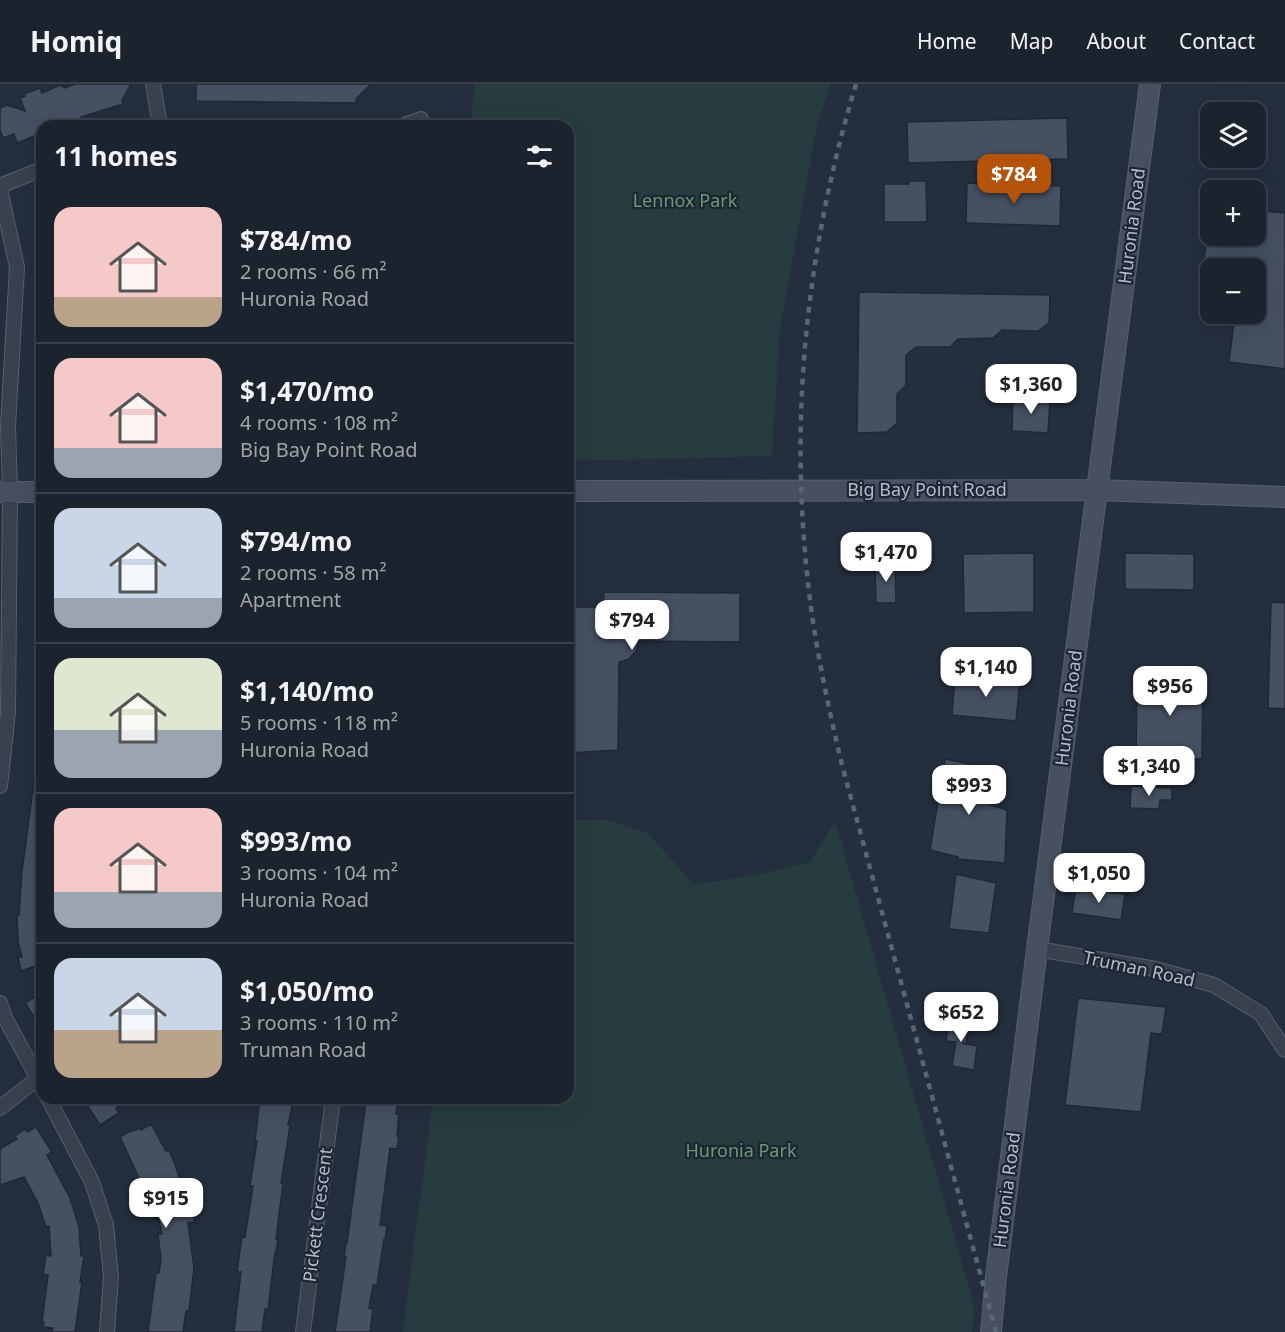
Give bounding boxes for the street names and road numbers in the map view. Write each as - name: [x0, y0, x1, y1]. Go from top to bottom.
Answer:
- street label: Huronia Road: [1112, 167, 1150, 285]
- street label: Big Bay Point Road: [847, 477, 1007, 501]
- street label: Huronia Road: [1049, 649, 1087, 767]
- street label: Truman Road: [1081, 944, 1197, 992]
- street label: Huronia Road: [987, 1131, 1025, 1249]
- street label: Pickett Crescent: [297, 1146, 337, 1283]

